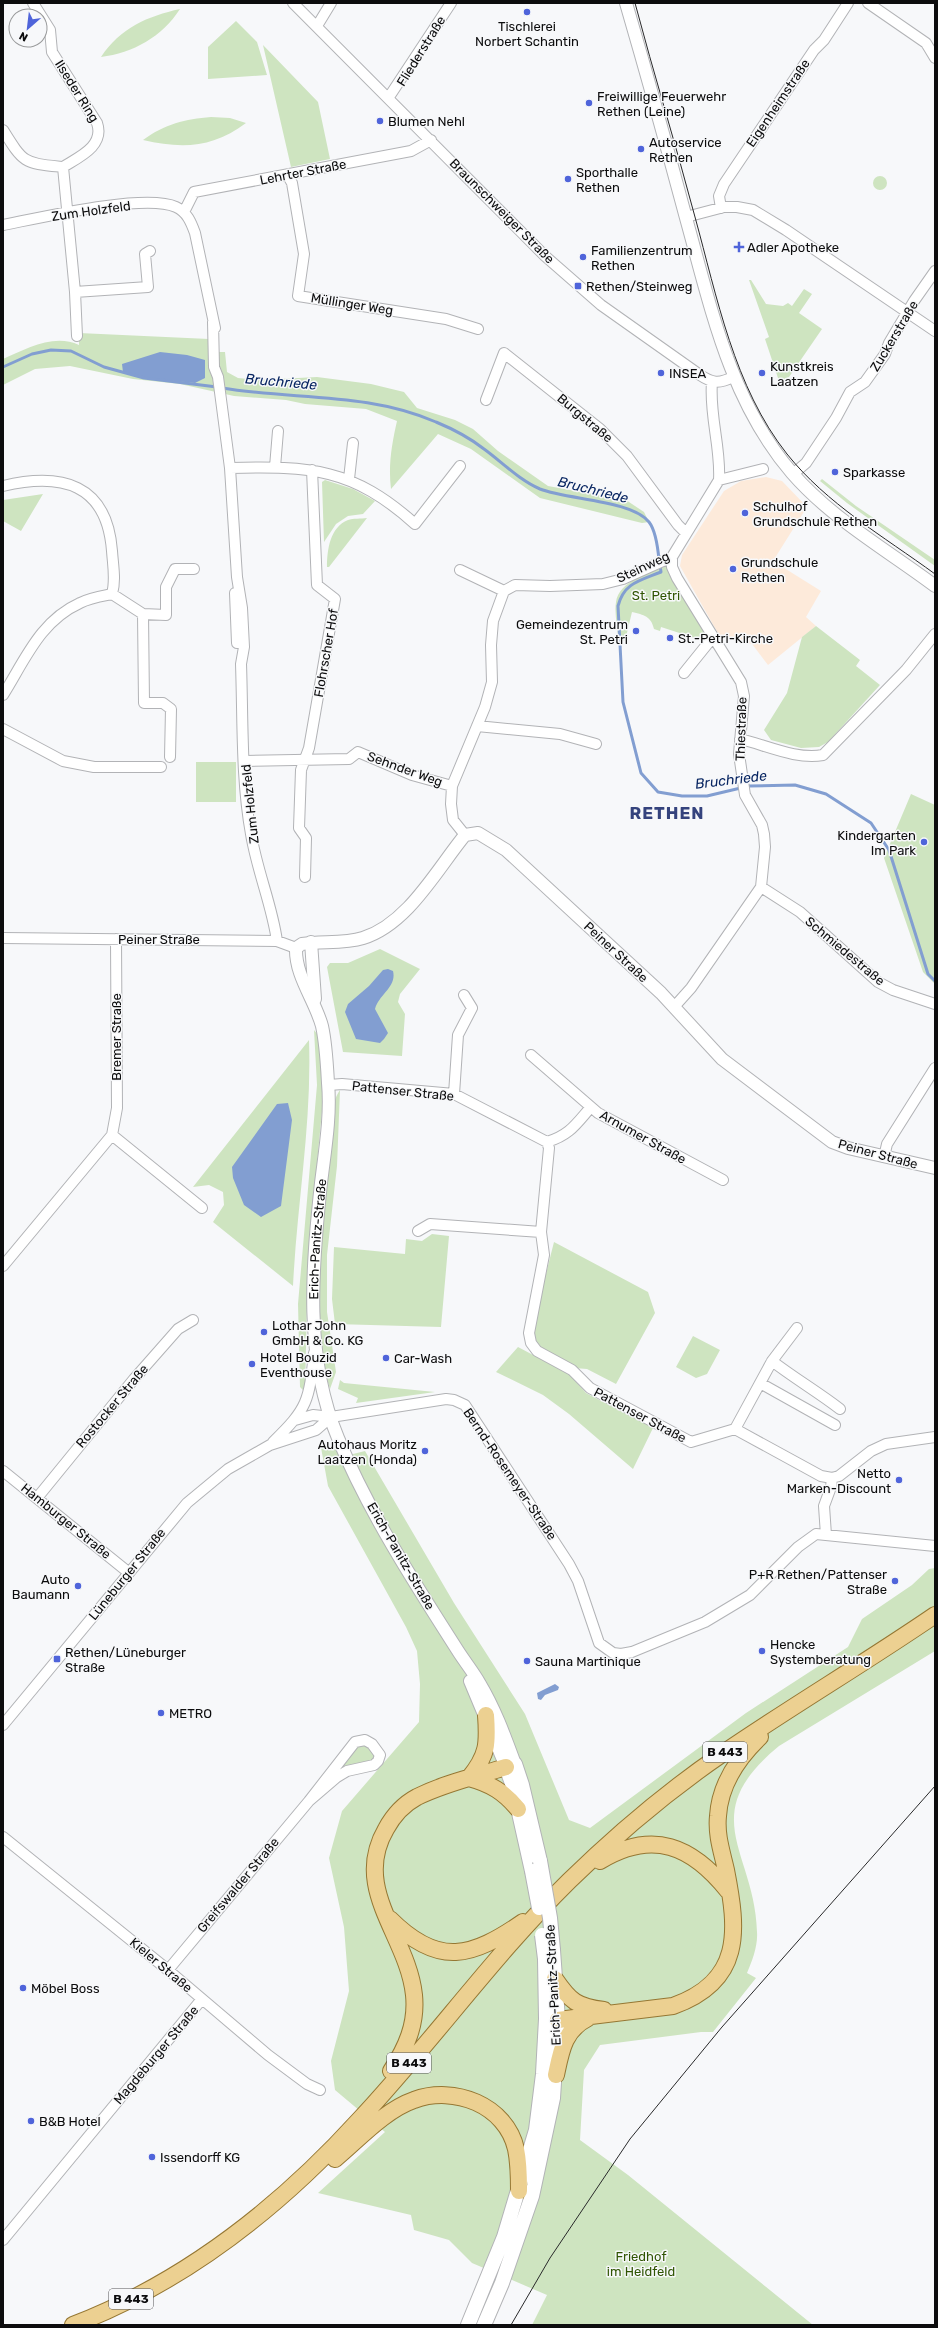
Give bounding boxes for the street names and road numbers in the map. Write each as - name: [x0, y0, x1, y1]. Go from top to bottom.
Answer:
- street label: Fliederstraße: [393, 13, 449, 89]
- street label: Eigenheimstraße: [743, 56, 814, 150]
- street label: Ilseder Ring: [51, 57, 102, 126]
- street label: Lehrter Straße: [259, 156, 347, 188]
- street label: Braunschweiger Straße: [446, 156, 557, 267]
- street label: Zum Holzfeld: [50, 198, 132, 224]
- street label: Müllinger Weg: [310, 290, 394, 319]
- street label: Zuckerstraße: [867, 298, 921, 374]
- street label: Burgstraße: [554, 390, 616, 446]
- street label: Steinweg: [614, 548, 672, 587]
- street label: Flohrscher Hof: [311, 608, 341, 698]
- street label: Thiestraße: [732, 697, 750, 761]
- street label: Sehnder Weg: [365, 748, 445, 790]
- street label: Zum Holzfeld: [238, 764, 262, 844]
- street label: Schmiedestraße: [802, 913, 888, 989]
- street label: Peiner Straße: [581, 919, 651, 985]
- street label: Peiner Straße: [118, 932, 200, 947]
- street label: Bremer Straße: [109, 993, 124, 1081]
- street label: Pattenser Straße: [351, 1078, 455, 1104]
- street label: Arnumer Straße: [597, 1107, 689, 1167]
- street label: Peiner Straße: [837, 1136, 919, 1172]
- street label: Erich-Panitz-Straße: [306, 1178, 329, 1300]
- street label: Rostocker Straße: [73, 1361, 151, 1451]
- street label: Pattenser Straße: [591, 1384, 689, 1446]
- street label: Bernd-Rosemeyer-Straße: [460, 1405, 560, 1543]
- street label: Hamburger Straße: [17, 1480, 114, 1563]
- street label: Erich-Panitz-Straße: [364, 1500, 438, 1612]
- street label: Lüneburger Straße: [85, 1525, 169, 1623]
- road number: B 443: [703, 1742, 747, 1762]
- street label: Greifswalder Straße: [194, 1835, 282, 1935]
- street label: Erich-Panitz-Straße: [542, 1924, 564, 2046]
- street label: Kieler Straße: [127, 1935, 195, 1995]
- street label: Magdeburger Straße: [111, 2003, 202, 2108]
- road number: B 443: [387, 2053, 431, 2073]
- road number: B 443: [109, 2289, 153, 2309]

